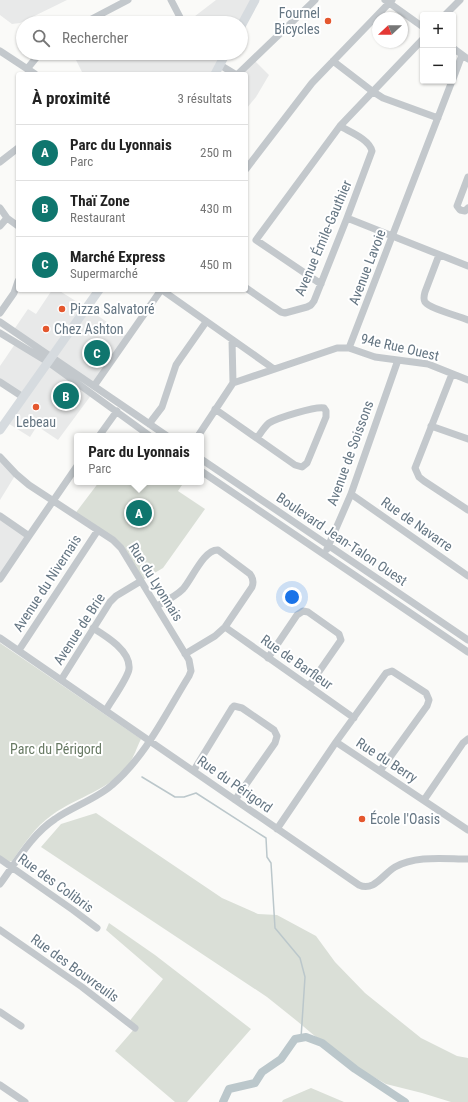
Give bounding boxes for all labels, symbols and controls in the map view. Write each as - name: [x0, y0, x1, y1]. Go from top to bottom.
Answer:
- place label: Fournel Bicycles: [274, 5, 320, 37]
- north arrow: [372, 12, 408, 48]
- map controls: [420, 12, 456, 84]
- button: +: [420, 12, 456, 48]
- search box: [16, 16, 248, 60]
- marker: Fournel Bicycles: [323, 16, 333, 26]
- icon: search: [30, 27, 52, 49]
- text: Rechercher: [62, 29, 128, 47]
- button: −: [420, 48, 456, 84]
- text: À proximité: [32, 88, 110, 108]
- text: 3 résultats: [178, 91, 232, 106]
- text: Parc du Lyonnais: [70, 136, 172, 154]
- text: A: [41, 145, 49, 160]
- text: 250 m: [200, 145, 232, 160]
- text: Parc: [70, 154, 93, 169]
- street label: Avenue Émile-Gauthier: [290, 177, 355, 298]
- text: Thaï Zone: [70, 192, 130, 210]
- text: B: [41, 201, 49, 216]
- text: 430 m: [200, 201, 232, 216]
- text: Restaurant: [70, 210, 125, 225]
- street label: Avenue Lavoie: [345, 227, 389, 307]
- text: Marché Express: [70, 248, 165, 266]
- text: C: [41, 257, 49, 272]
- text: 450 m: [200, 257, 232, 272]
- text: Supermarché: [70, 266, 138, 281]
- place label: Pizza Salvatoré: [70, 301, 155, 317]
- marker: Pizza Salvatoré: [57, 304, 67, 314]
- place label: Chez Ashton: [54, 321, 124, 337]
- marker: Chez Ashton: [41, 324, 51, 334]
- street label: 94e Rue Ouest: [359, 330, 441, 364]
- pin: C: [84, 338, 110, 368]
- pin: B: [53, 381, 79, 411]
- street label: Avenue de Soissons: [324, 398, 376, 508]
- marker: Lebeau: [31, 402, 41, 412]
- place label: Lebeau: [16, 414, 56, 430]
- popup: [74, 433, 204, 485]
- text: Parc du Lyonnais: [88, 443, 190, 461]
- text: Parc: [88, 461, 111, 476]
- street label: Boulevard Jean-Talon Ouest: [274, 489, 410, 589]
- street label: Rue de Navarre: [378, 493, 456, 555]
- pin: A: [126, 498, 152, 528]
- street label: Avenue du Nivernais: [10, 532, 84, 634]
- street label: Rue du Lyonnais: [126, 540, 186, 624]
- your location: [282, 587, 302, 607]
- street label: Avenue de Brie: [50, 590, 108, 668]
- street label: Rue de Barfleur: [258, 631, 336, 693]
- street label: Rue du Berry: [353, 734, 421, 786]
- park label: Parc du Périgord: [10, 741, 102, 757]
- street label: Rue du Périgord: [195, 752, 275, 816]
- place label: École l'Oasis: [370, 810, 440, 827]
- marker: École l'Oasis: [357, 814, 367, 824]
- street label: Rue des Colibris: [15, 850, 97, 916]
- street label: Rue des Bouvreuils: [28, 931, 122, 1005]

